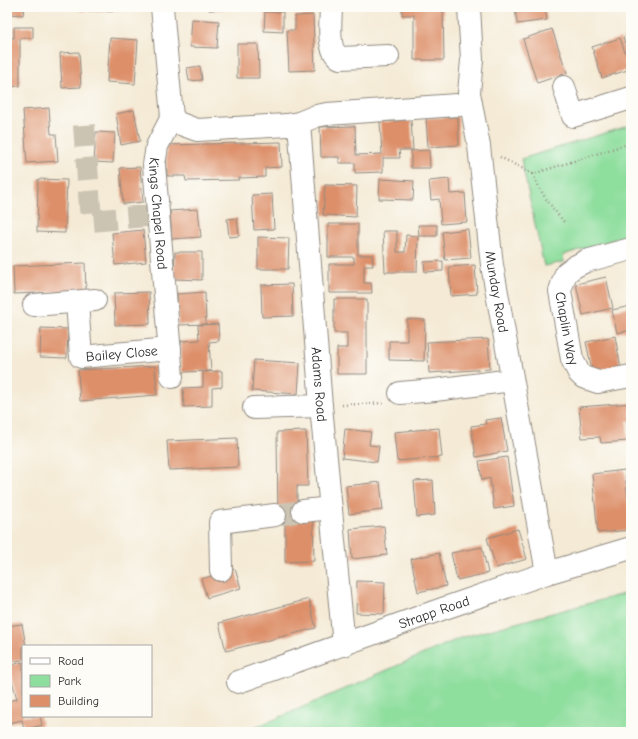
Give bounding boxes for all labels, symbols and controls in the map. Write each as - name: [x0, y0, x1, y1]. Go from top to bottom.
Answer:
- street label: Kings Chapel Road: [145, 156, 171, 270]
- street label: Munday Road: [482, 250, 512, 334]
- street label: Chaplin Way: [551, 291, 582, 369]
- street label: Bailey Close: [85, 342, 158, 366]
- street label: Adams Road: [307, 346, 330, 423]
- street label: Strapp Road: [396, 592, 472, 633]
- legend: [22, 645, 152, 717]
- text: Road: [58, 654, 84, 668]
- text: Park: [58, 674, 81, 688]
- text: Building: [58, 694, 99, 708]

